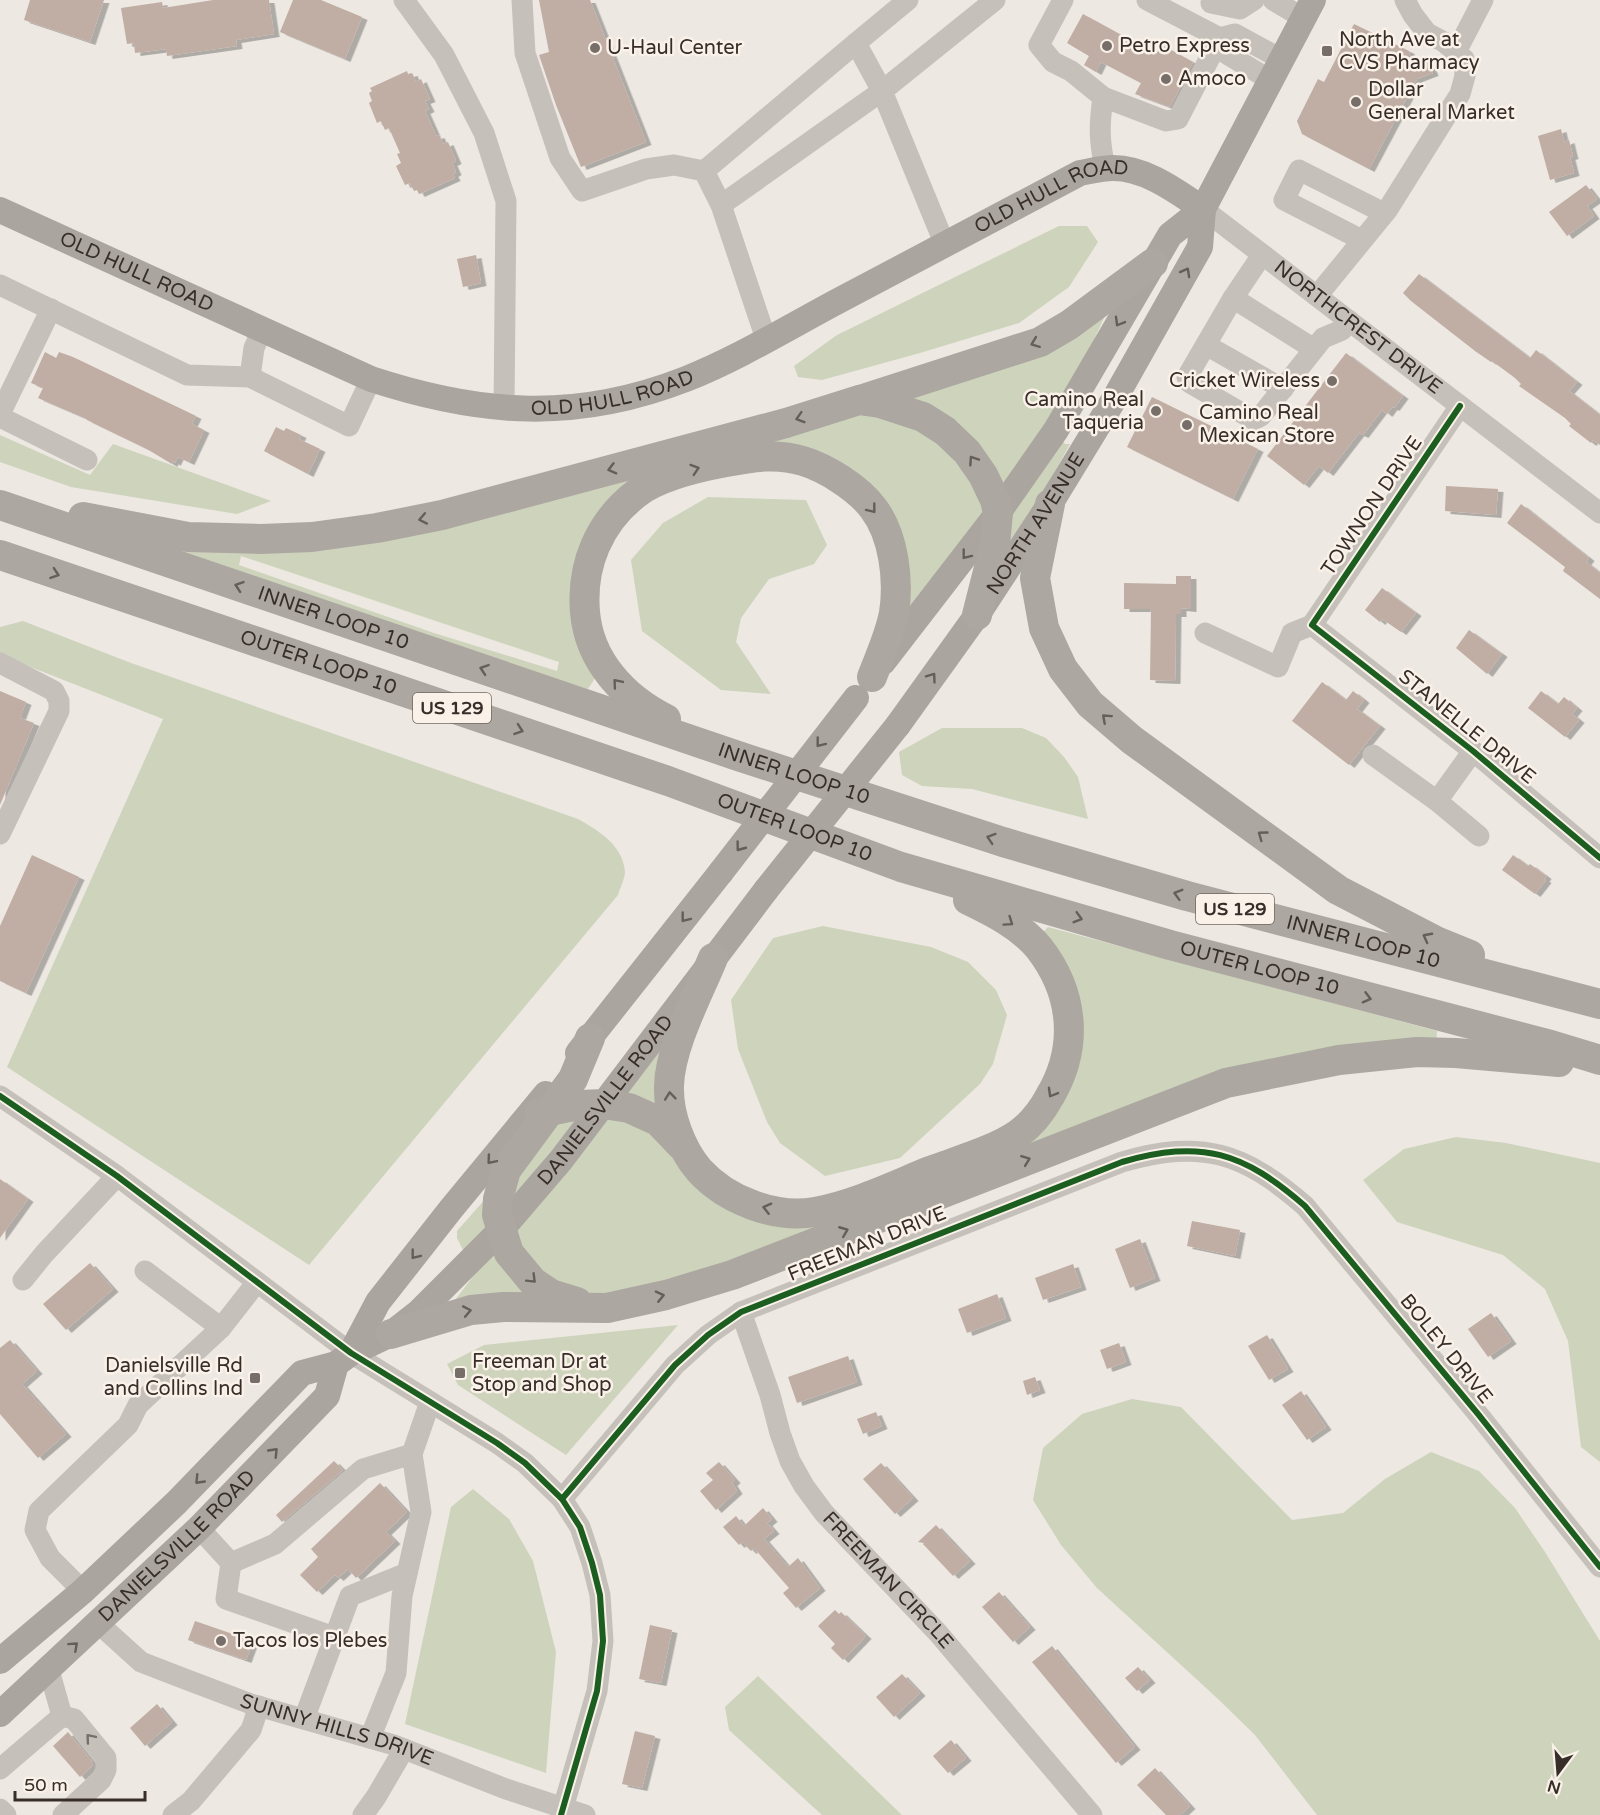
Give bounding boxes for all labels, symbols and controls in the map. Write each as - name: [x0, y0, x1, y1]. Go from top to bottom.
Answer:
- place label: North Ave at CVS Pharmacy: [1339, 28, 1480, 75]
- place label: Petro Express: [1119, 34, 1250, 58]
- place label: U-Haul Center: [607, 36, 743, 60]
- marker: Petro Express: [1100, 39, 1114, 53]
- marker: U-Haul Center: [588, 41, 602, 55]
- marker: North Ave at CVS Pharmacy: [1320, 44, 1334, 58]
- place label: Amoco: [1178, 67, 1246, 91]
- marker: Amoco: [1159, 72, 1173, 86]
- place label: Dollar General Market: [1368, 78, 1515, 125]
- marker: Dollar General Market: [1349, 95, 1363, 109]
- street label: OLD HULL ROAD: [970, 156, 1130, 239]
- street label: OLD HULL ROAD: [56, 227, 217, 318]
- street label: NORTHCREST DRIVE: [1269, 256, 1447, 400]
- one-way arrow: [1179, 268, 1190, 278]
- one-way arrow: [1115, 316, 1126, 326]
- one-way arrow: [1031, 336, 1042, 348]
- street label: OLD HULL ROAD: [530, 365, 697, 421]
- place label: Cricket Wireless: [1169, 369, 1320, 393]
- marker: Cricket Wireless: [1325, 374, 1339, 388]
- place label: Camino Real Taqueria: [1024, 388, 1144, 435]
- place label: Camino Real Mexican Store: [1199, 401, 1335, 448]
- marker: Camino Real Taqueria: [1149, 404, 1163, 418]
- one-way arrow: [795, 411, 806, 424]
- marker: Camino Real Mexican Store: [1180, 418, 1194, 432]
- street label: TOWNON DRIVE: [1316, 432, 1428, 580]
- street label: NORTH AVENUE: [982, 449, 1090, 599]
- one-way arrow: [969, 456, 980, 467]
- one-way arrow: [607, 462, 617, 475]
- one-way arrow: [689, 464, 700, 476]
- one-way arrow: [865, 502, 876, 513]
- one-way arrow: [418, 512, 428, 525]
- one-way arrow: [962, 548, 973, 559]
- one-way arrow: [49, 566, 60, 579]
- one-way arrow: [234, 581, 245, 594]
- street label: INNER LOOP 10: [255, 582, 412, 655]
- street label: OUTER LOOP 10: [237, 625, 400, 700]
- one-way arrow: [479, 664, 490, 677]
- street label: STANELLE DRIVE: [1394, 665, 1540, 789]
- one-way arrow: [925, 673, 936, 684]
- one-way arrow: [613, 679, 624, 690]
- road number: US 129: [413, 693, 491, 723]
- one-way arrow: [1102, 714, 1112, 725]
- one-way arrow: [513, 723, 524, 736]
- one-way arrow: [817, 736, 828, 747]
- street label: INNER LOOP 10: [715, 738, 872, 810]
- street label: OUTER LOOP 10: [714, 788, 875, 867]
- one-way arrow: [1257, 831, 1268, 842]
- one-way arrow: [986, 833, 997, 845]
- one-way arrow: [736, 840, 747, 851]
- one-way arrow: [1173, 889, 1184, 901]
- road number: US 129: [1196, 894, 1274, 924]
- street label: INNER LOOP 10: [1284, 910, 1443, 974]
- one-way arrow: [681, 911, 692, 922]
- one-way arrow: [1072, 911, 1083, 923]
- one-way arrow: [1002, 915, 1013, 926]
- one-way arrow: [1423, 933, 1433, 944]
- street label: OUTER LOOP 10: [1177, 936, 1342, 1001]
- one-way arrow: [1361, 991, 1372, 1003]
- street label: DANIELSVILLE ROAD: [532, 1010, 679, 1190]
- one-way arrow: [1048, 1087, 1059, 1097]
- one-way arrow: [664, 1092, 677, 1101]
- one-way arrow: [487, 1154, 498, 1165]
- one-way arrow: [1020, 1155, 1031, 1167]
- street label: FREEMAN DRIVE: [784, 1201, 950, 1287]
- one-way arrow: [762, 1203, 772, 1216]
- one-way arrow: [838, 1226, 849, 1238]
- one-way arrow: [411, 1248, 422, 1259]
- one-way arrow: [524, 1271, 535, 1282]
- street label: BOLEY DRIVE: [1395, 1289, 1497, 1409]
- one-way arrow: [655, 1290, 665, 1303]
- one-way arrow: [462, 1305, 472, 1318]
- place label: Freeman Dr at Stop and Shop: [472, 1350, 612, 1397]
- place label: Danielsville Rd and Collins Ind: [104, 1354, 243, 1401]
- marker: Freeman Dr at Stop and Shop: [453, 1366, 467, 1380]
- marker: Danielsville Rd and Collins Ind: [248, 1371, 262, 1385]
- one-way arrow: [267, 1448, 278, 1458]
- street label: DANIELSVILLE ROAD: [94, 1465, 260, 1627]
- one-way arrow: [195, 1473, 206, 1484]
- street label: FREEMAN CIRCLE: [817, 1507, 958, 1654]
- place label: Tacos los Plebes: [233, 1629, 387, 1653]
- marker: Tacos los Plebes: [214, 1634, 228, 1648]
- one-way arrow: [68, 1642, 78, 1653]
- street label: SUNNY HILLS DRIVE: [237, 1689, 437, 1771]
- one-way arrow: [86, 1734, 97, 1745]
- north arrow: [1528, 1743, 1588, 1803]
- scale bar: [15, 1764, 146, 1802]
- text: 50 m: [24, 1774, 68, 1796]
- text: N: [1545, 1775, 1563, 1798]

